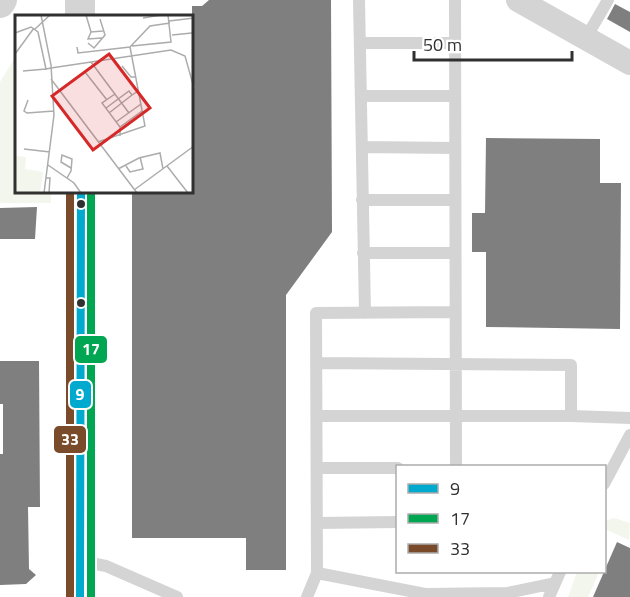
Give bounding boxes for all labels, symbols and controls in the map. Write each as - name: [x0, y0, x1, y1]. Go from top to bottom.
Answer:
- inset map: [15, 15, 194, 194]
- scale bar: [414, 24, 572, 62]
- text: 50 m: [423, 31, 462, 58]
- unlabelled marker: [75, 198, 87, 210]
- unlabelled marker: [75, 297, 87, 309]
- line badge: 17: [74, 335, 108, 364]
- text: 17: [82, 337, 100, 361]
- line badge: 9: [69, 380, 92, 409]
- text: 9: [76, 382, 85, 406]
- line badge: 33: [53, 425, 87, 454]
- text: 33: [61, 427, 79, 451]
- legend: [396, 465, 606, 573]
- text: 9: [450, 475, 460, 502]
- text: 17: [450, 505, 470, 532]
- text: 33: [450, 535, 470, 562]

